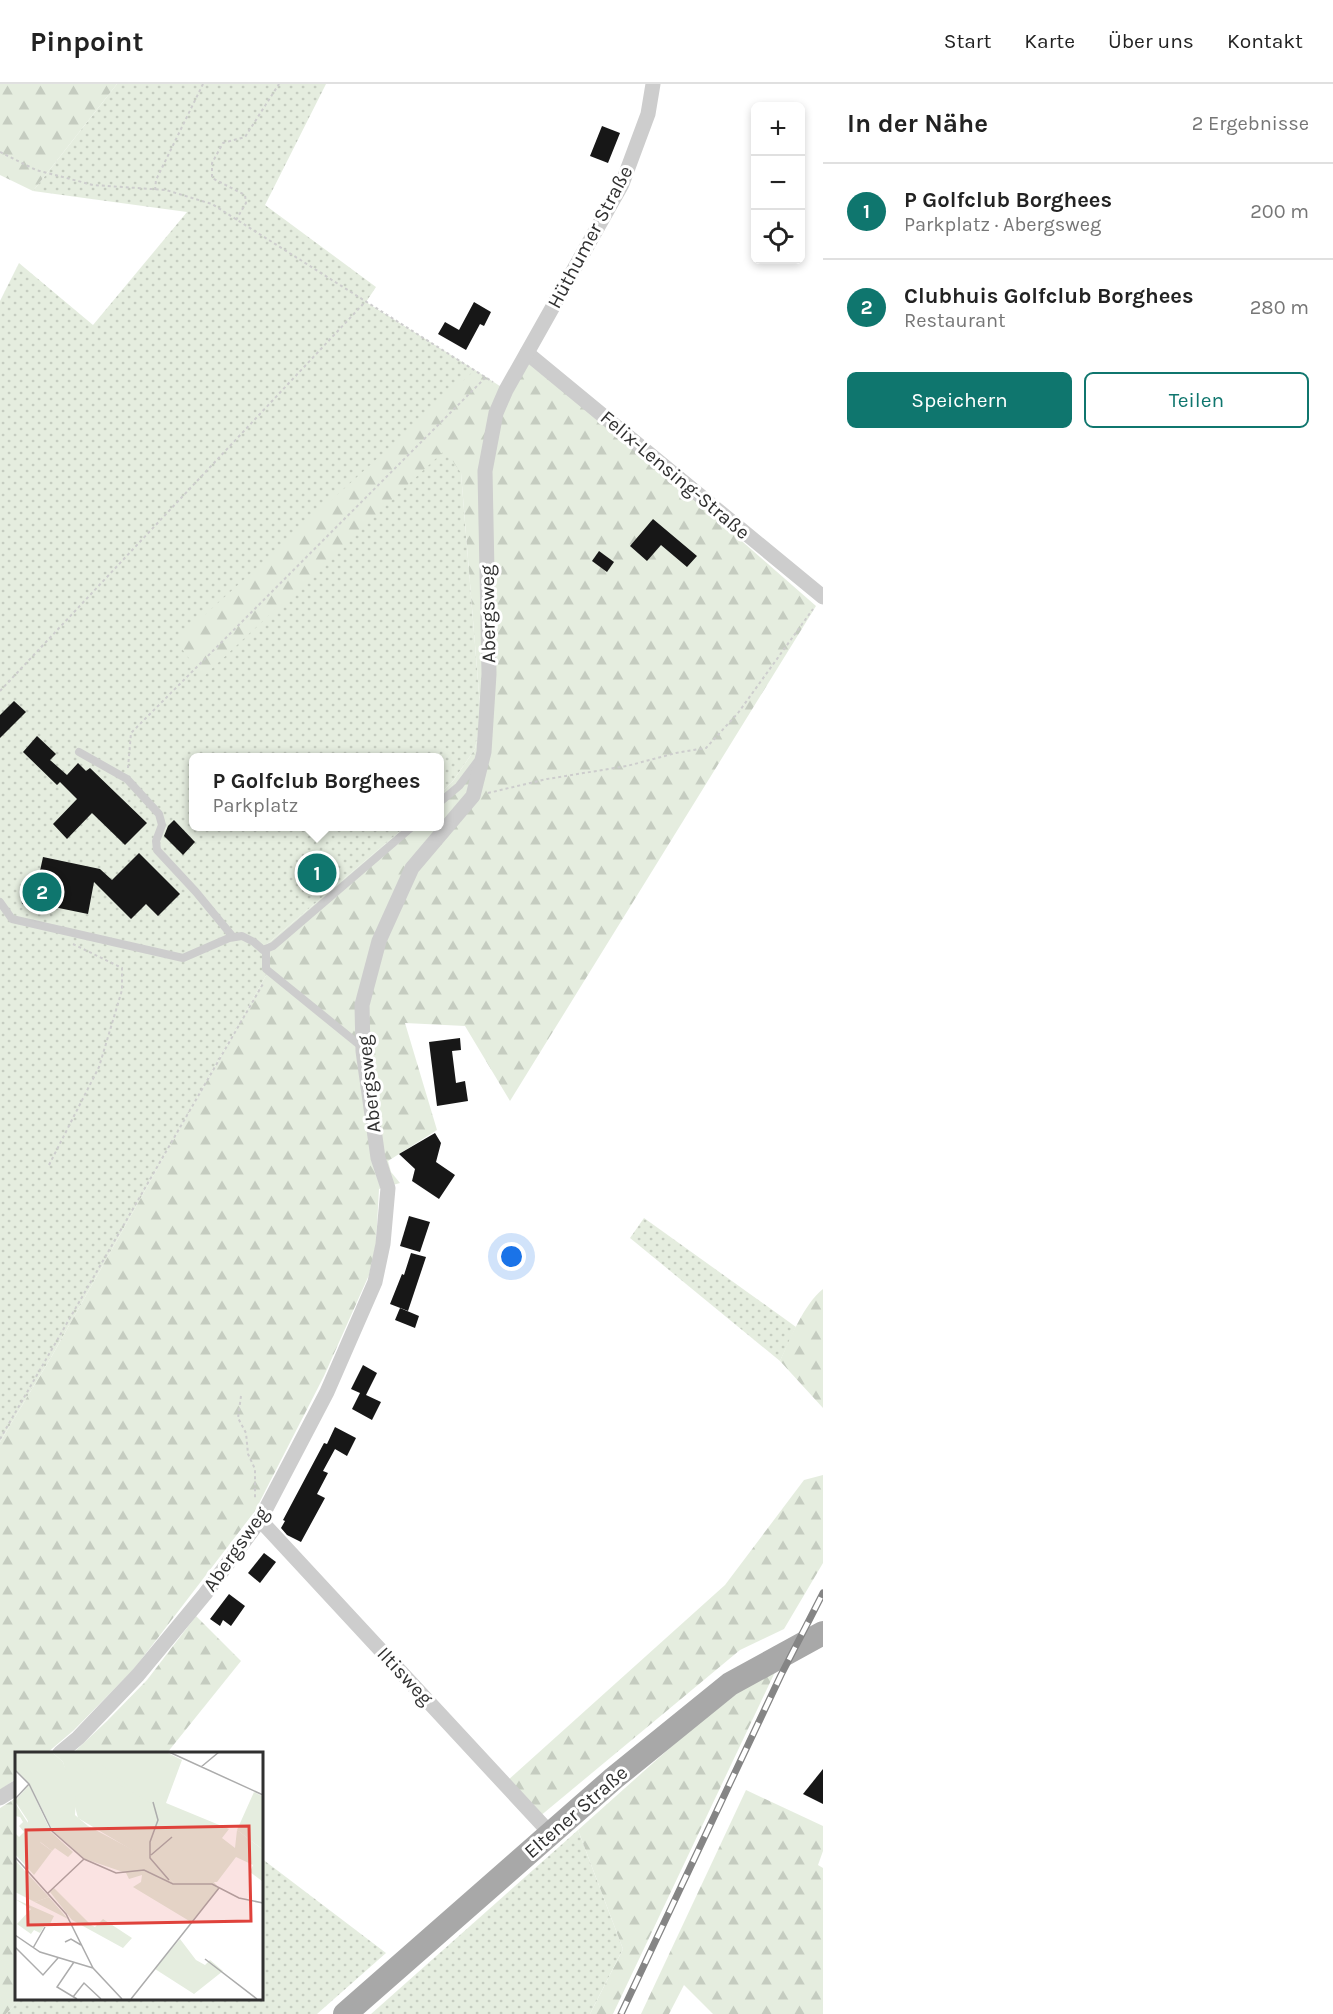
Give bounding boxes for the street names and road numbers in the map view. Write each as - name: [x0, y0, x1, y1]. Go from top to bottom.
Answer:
- street label: Hüthumer Straße: [543, 162, 637, 312]
- street label: Felix-Lensing-Straße: [596, 406, 754, 544]
- street label: Abergsweg: [476, 565, 500, 663]
- street label: Abergsweg: [352, 1034, 386, 1134]
- street label: Abergsweg: [198, 1502, 274, 1596]
- street label: Iltisweg: [372, 1642, 438, 1710]
- street label: Eltener Straße: [520, 1761, 632, 1863]

